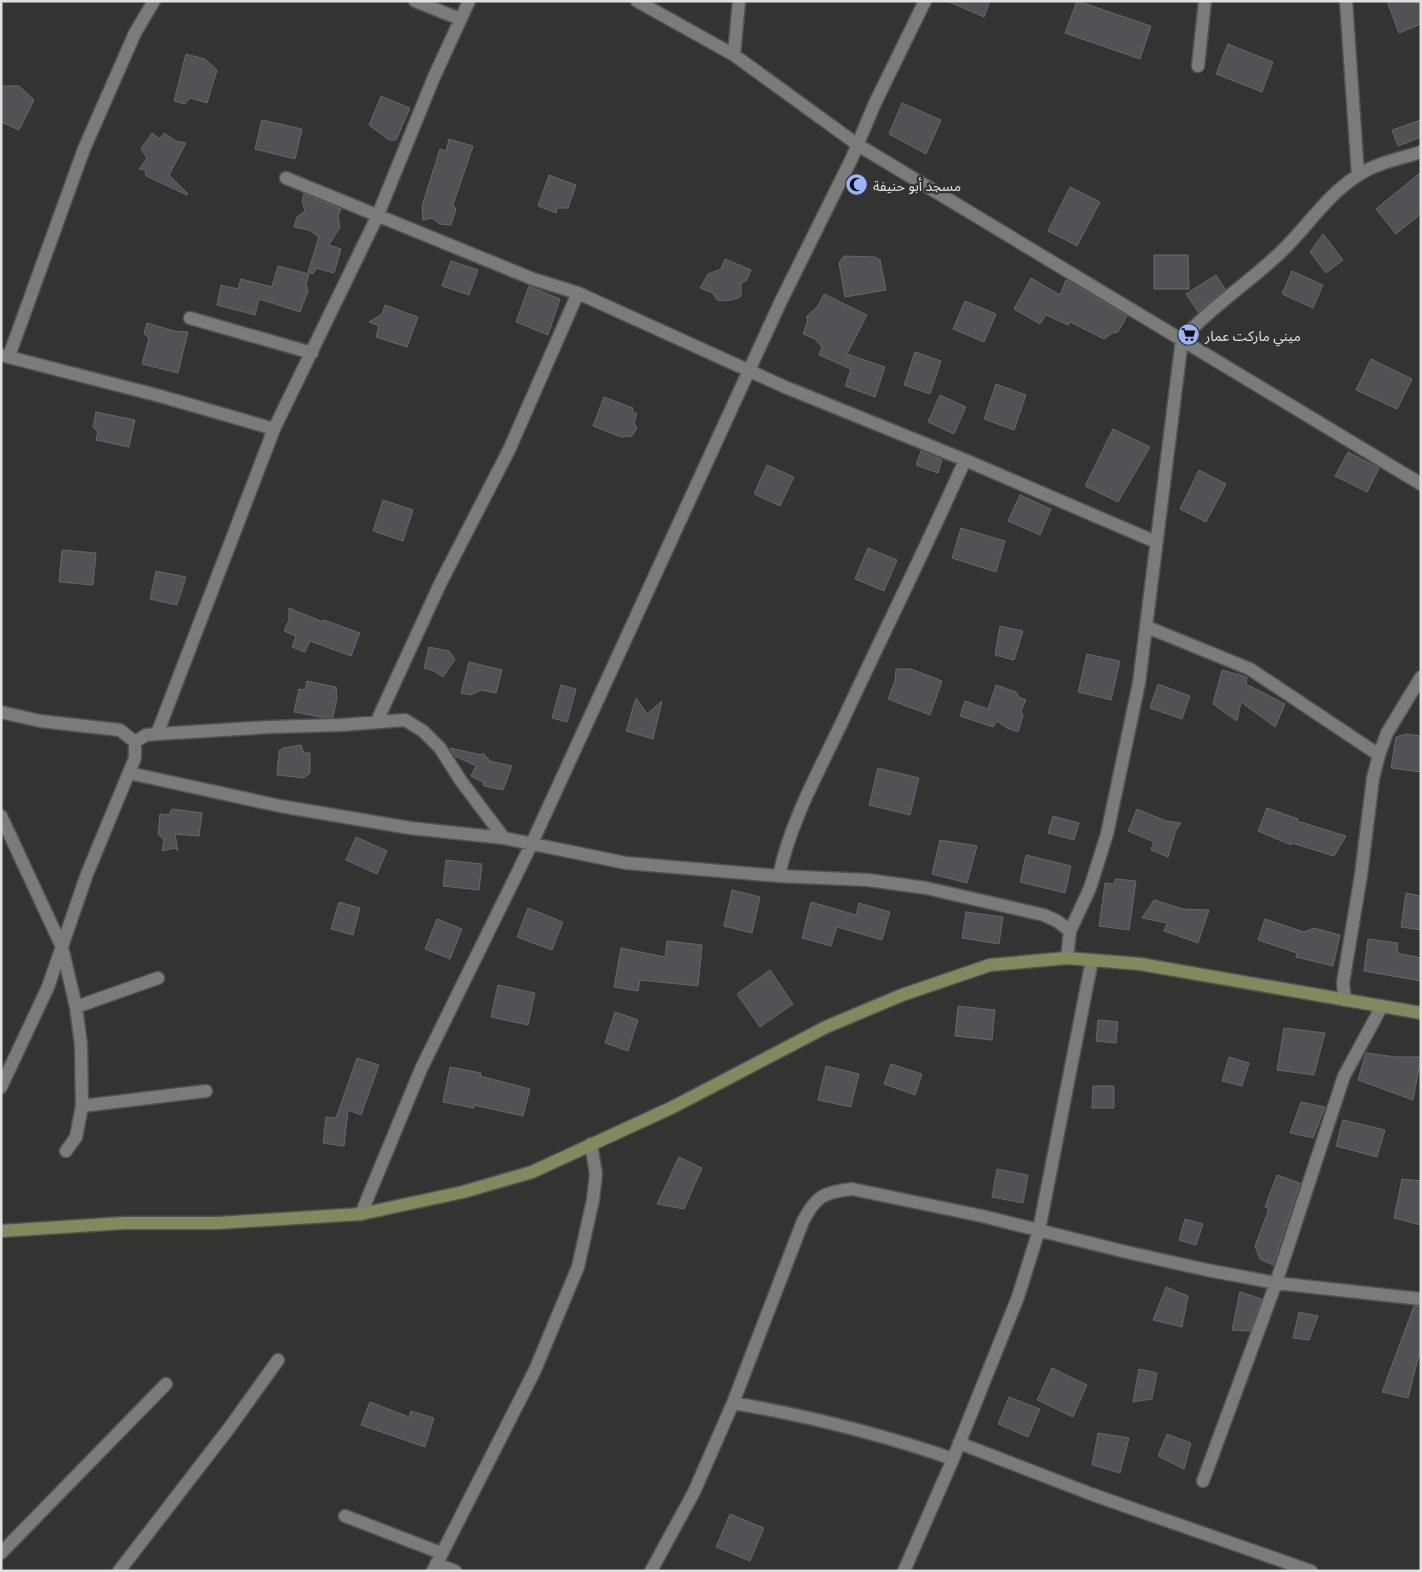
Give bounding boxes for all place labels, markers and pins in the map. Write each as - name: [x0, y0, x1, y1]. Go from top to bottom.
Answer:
- mosque icon: مسجد أبو حنيفة: [845, 173, 869, 197]
- place label: مسجد أبو حنيفة: [873, 176, 961, 195]
- supermarket icon: ميني ماركت عمار: [1177, 323, 1201, 347]
- place label: ميني ماركت عمار: [1204, 326, 1301, 347]

